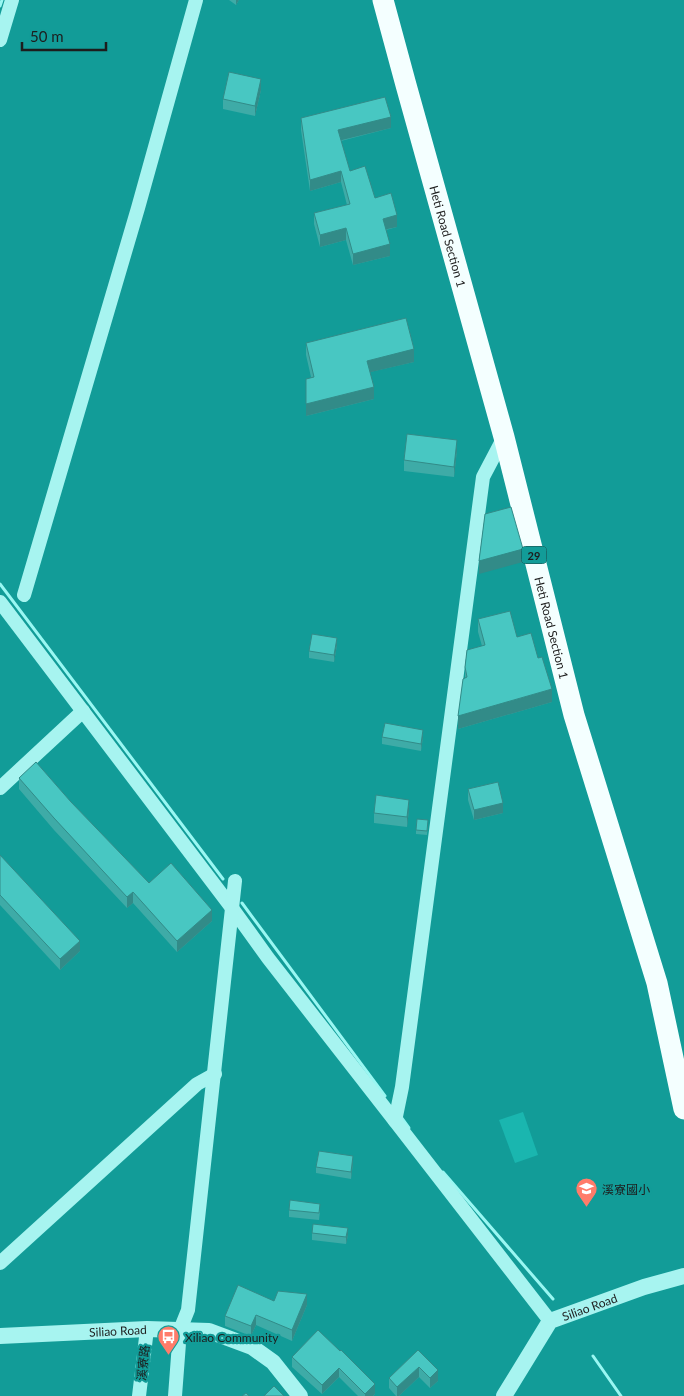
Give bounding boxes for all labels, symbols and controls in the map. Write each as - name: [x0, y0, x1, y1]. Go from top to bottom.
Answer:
- scale bar: [22, 20, 106, 52]
- text: 50 m: [30, 27, 64, 45]
- street label: Heti Road Section 1: [427, 184, 469, 289]
- road number: 29: [522, 546, 546, 564]
- street label: Heti Road Section 1: [532, 575, 572, 680]
- school or university icon: 溪寮國小: [574, 1177, 598, 1208]
- place label: 溪寮國小: [602, 1182, 650, 1197]
- street label: Siliao Road: [560, 1290, 619, 1324]
- street label: Siliao Road: [89, 1322, 147, 1339]
- bus stop icon: Xiliao Community: [157, 1325, 181, 1356]
- place label: Xiliao Community: [185, 1330, 279, 1345]
- street label: 溪寮路: [134, 1344, 152, 1382]

